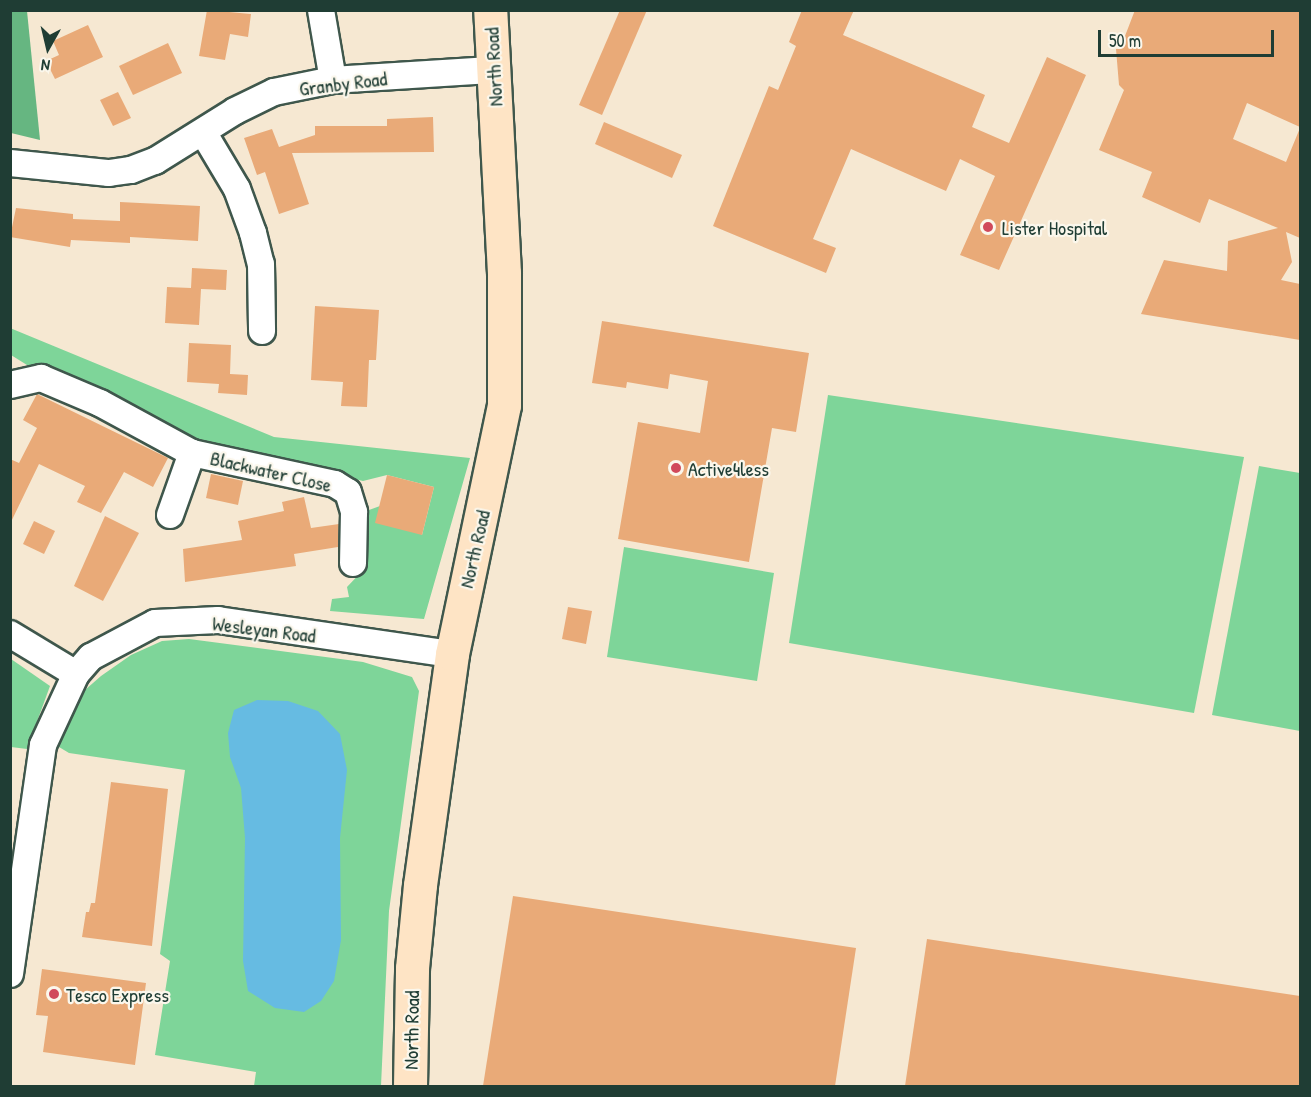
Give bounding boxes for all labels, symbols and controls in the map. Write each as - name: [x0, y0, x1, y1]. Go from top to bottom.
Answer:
- north arrow: [18, 18, 78, 78]
- scale bar: [1101, 18, 1276, 56]
- street label: North Road: [479, 27, 507, 107]
- text: 50 m: [1109, 28, 1141, 53]
- text: N: [40, 54, 51, 77]
- street label: Granby Road: [298, 66, 388, 100]
- place label: Lister Hospital: [1002, 215, 1107, 239]
- marker: Lister Hospital: [979, 218, 997, 236]
- street label: Blackwater Close: [208, 445, 334, 497]
- place label: Active4less: [688, 456, 769, 480]
- marker: Active4less: [669, 461, 683, 475]
- street label: North Road: [453, 508, 495, 590]
- street label: Wesleyan Road: [211, 611, 317, 647]
- place label: Tesco Express: [66, 982, 169, 1006]
- marker: Tesco Express: [47, 987, 61, 1001]
- street label: North Road: [398, 990, 424, 1070]

